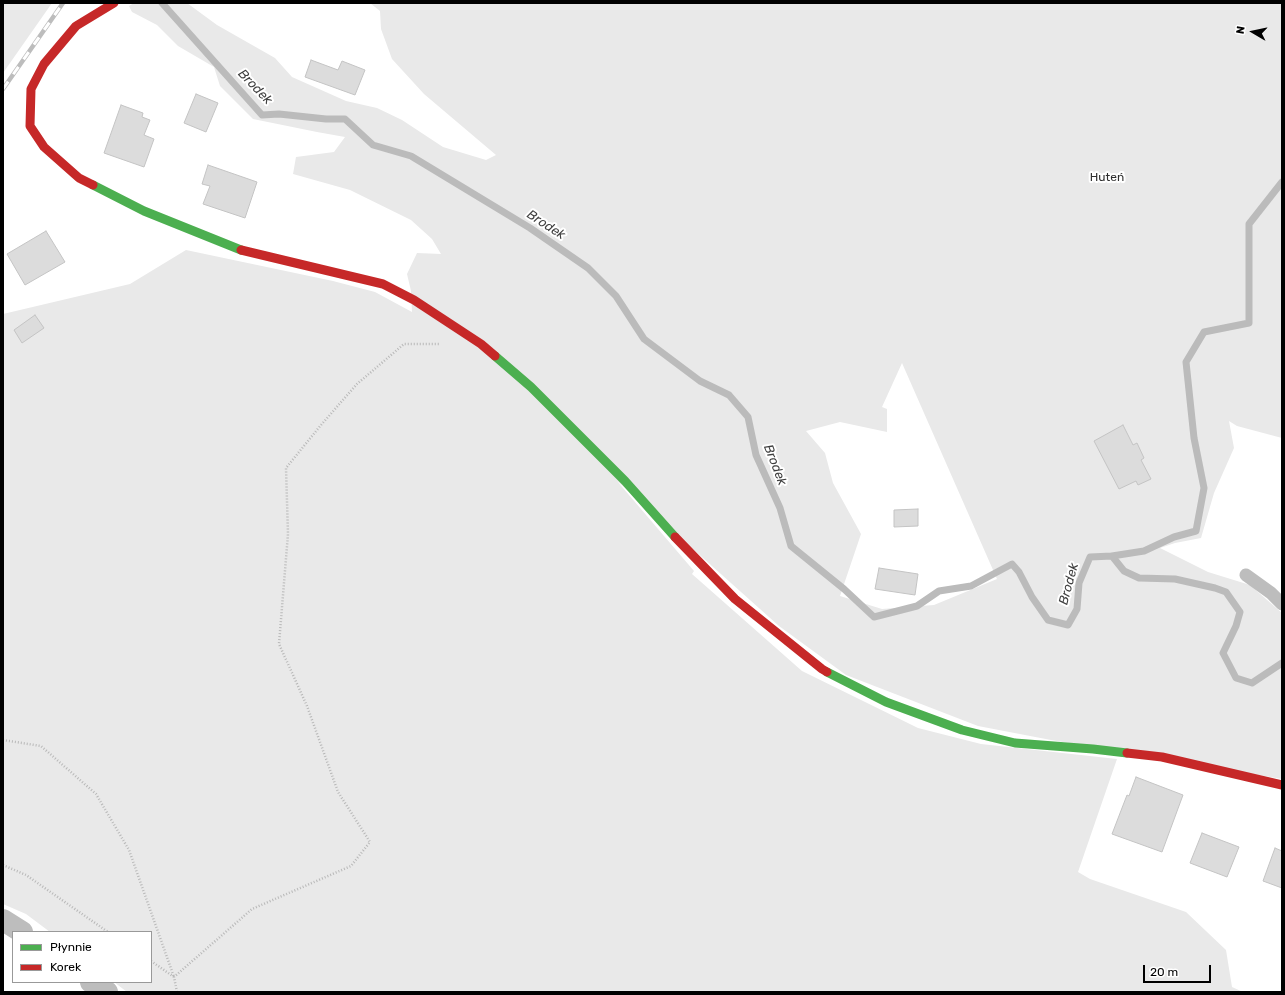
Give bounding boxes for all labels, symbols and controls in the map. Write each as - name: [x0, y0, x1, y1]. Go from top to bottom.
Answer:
- north arrow: [1233, 12, 1273, 52]
- text: N: [1234, 25, 1248, 35]
- water label: Brodek: [235, 66, 275, 108]
- park label: Huteń: [1090, 171, 1124, 185]
- water label: Brodek: [524, 207, 568, 243]
- water label: Brodek: [760, 442, 790, 488]
- water label: Brodek: [1056, 561, 1082, 607]
- legend: [12, 931, 152, 983]
- text: Płynnie: [50, 940, 92, 954]
- scale bar: [1145, 957, 1213, 983]
- text: Korek: [50, 960, 81, 974]
- text: 20 m: [1150, 965, 1178, 979]

